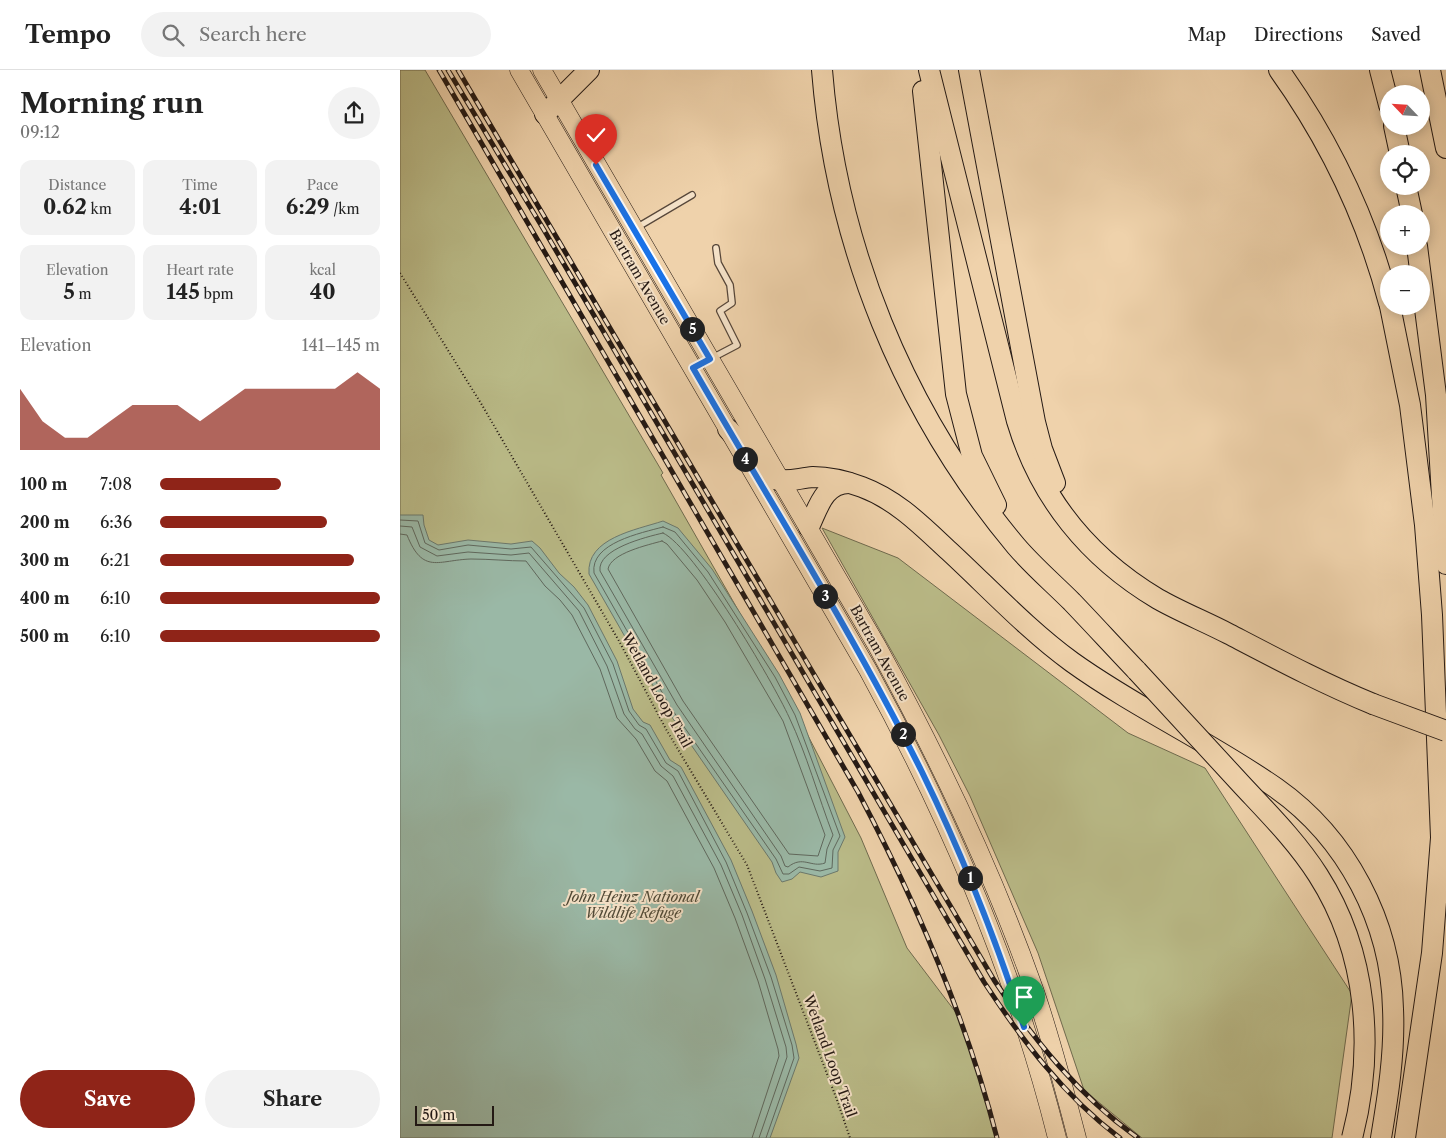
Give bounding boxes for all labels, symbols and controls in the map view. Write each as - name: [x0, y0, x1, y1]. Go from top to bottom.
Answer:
- search box: [141, 12, 491, 57]
- text: Tempo: [25, 20, 111, 49]
- icon: search: [159, 21, 187, 49]
- text: Search here: [199, 23, 307, 46]
- text: Map: [1187, 24, 1226, 46]
- text: Directions: [1254, 24, 1343, 46]
- text: Saved: [1371, 24, 1421, 46]
- north arrow: [1380, 85, 1430, 135]
- map controls: [1380, 85, 1430, 315]
- text: Morning run: [20, 86, 204, 120]
- button: share: [328, 87, 380, 139]
- pin: [575, 114, 617, 165]
- icon: check: [582, 121, 610, 149]
- text: 09:12: [20, 122, 60, 142]
- button: locate: [1380, 145, 1430, 195]
- text: Distance: [48, 176, 106, 194]
- text: Time: [182, 176, 218, 194]
- text: Pace: [307, 176, 338, 194]
- text: 0.62: [43, 194, 87, 219]
- text: 4:01: [179, 194, 221, 219]
- text: 6:29: [286, 194, 330, 219]
- text: km: [87, 200, 112, 218]
- text: /km: [330, 200, 359, 218]
- button: +: [1380, 205, 1430, 255]
- street label: Bartram Avenue: [605, 226, 675, 328]
- text: Elevation: [46, 261, 109, 279]
- text: Heart rate: [166, 261, 234, 279]
- text: kcal: [309, 261, 336, 279]
- button: −: [1380, 265, 1430, 315]
- text: 5: [63, 279, 75, 304]
- text: 145: [166, 279, 200, 304]
- text: 40: [310, 279, 336, 304]
- text: m: [75, 285, 92, 303]
- text: bpm: [200, 285, 234, 303]
- pin: 5: [680, 316, 704, 342]
- text: 5: [689, 320, 696, 338]
- text: Elevation: [20, 335, 91, 355]
- text: 141–145 m: [302, 335, 380, 355]
- pin: 4: [732, 446, 758, 472]
- text: 4: [741, 450, 750, 468]
- text: 100 m: [20, 474, 67, 494]
- text: 7:08: [100, 474, 132, 494]
- text: 200 m: [20, 512, 70, 532]
- text: 6:36: [100, 512, 132, 532]
- text: 300 m: [20, 550, 69, 570]
- text: 6:21: [100, 550, 130, 570]
- pin: 3: [812, 584, 838, 608]
- text: 3: [822, 587, 829, 605]
- text: 400 m: [20, 588, 70, 608]
- text: 6:10: [100, 588, 131, 608]
- street label: Bartram Avenue: [846, 602, 914, 704]
- text: 500 m: [20, 626, 69, 646]
- text: 6:10: [100, 626, 131, 646]
- street label: Wetland Loop Trail: [617, 628, 696, 751]
- pin: 2: [890, 722, 916, 746]
- text: 2: [899, 725, 908, 743]
- pin: 1: [958, 866, 982, 890]
- text: 1: [967, 869, 974, 887]
- park label: John Heinz National Wildlife Refuge: [563, 888, 701, 922]
- pin: [1003, 976, 1045, 1027]
- icon: arrive: [1010, 983, 1038, 1011]
- street label: Wetland Loop Trail: [799, 991, 861, 1120]
- button: Save: [20, 1070, 195, 1128]
- button: Share: [205, 1070, 380, 1128]
- scale bar: [415, 1103, 494, 1126]
- text: 50 m: [422, 1106, 455, 1124]

